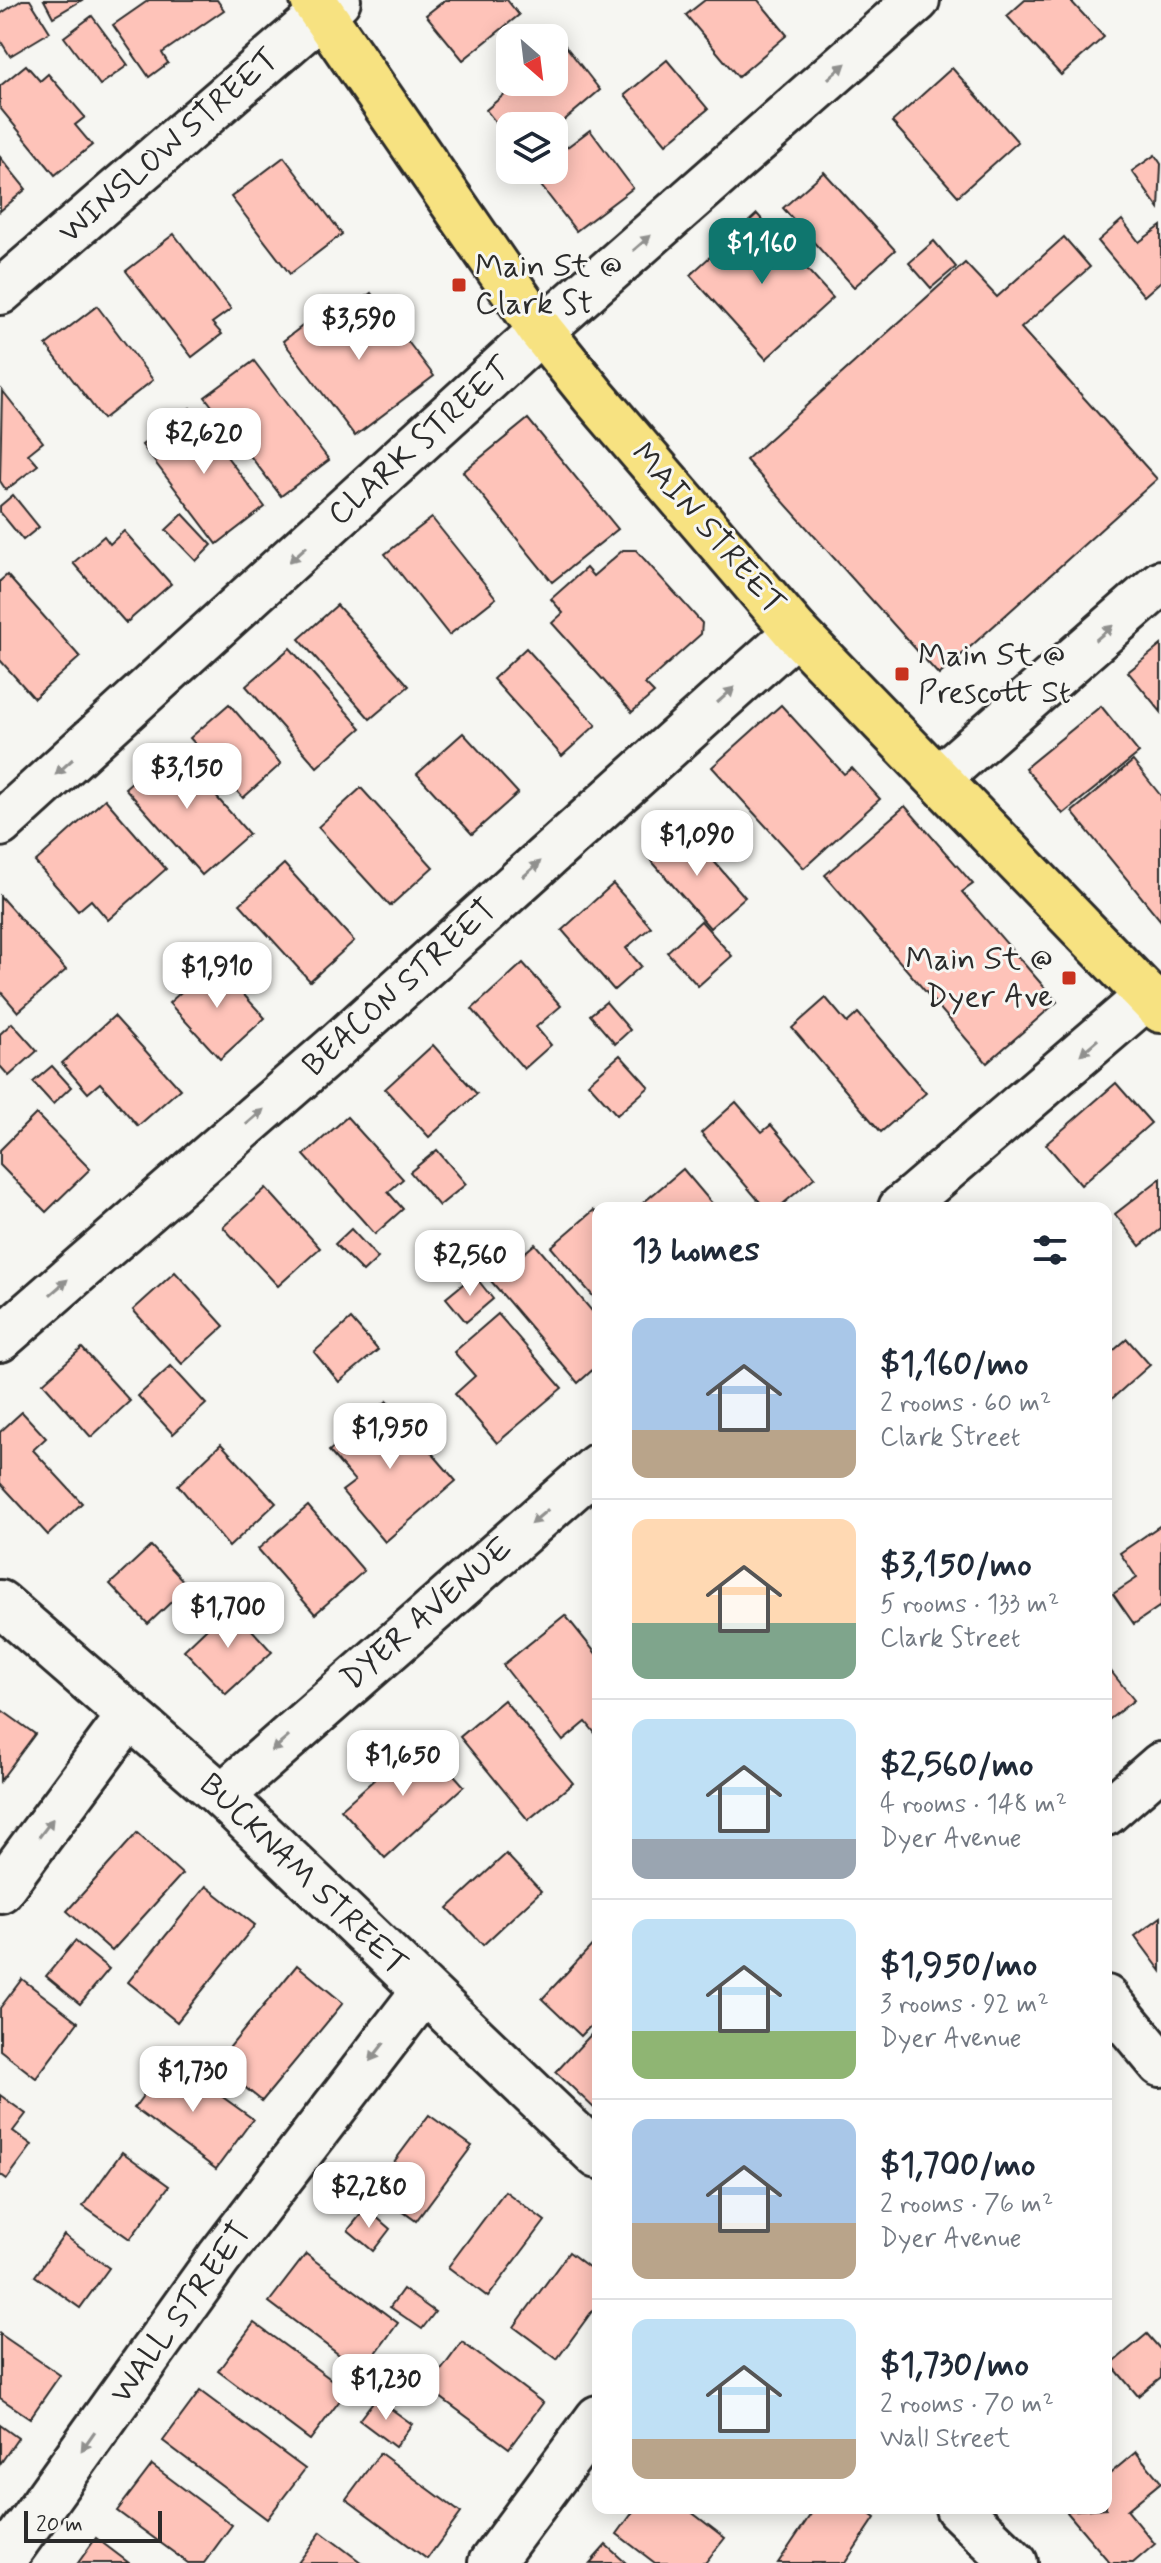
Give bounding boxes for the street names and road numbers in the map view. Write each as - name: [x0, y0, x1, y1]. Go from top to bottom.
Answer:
- street label: WINSLOW STREET: [50, 39, 288, 253]
- street label: CLARK STREET: [319, 348, 521, 536]
- street label: MAIN STREET: [622, 434, 794, 624]
- street label: BEACON STREET: [294, 890, 506, 1086]
- street label: DYER AVENUE: [332, 1528, 522, 1700]
- street label: BUCKNAM STREET: [190, 1765, 416, 1985]
- street label: WALL STREET: [101, 2214, 261, 2412]

